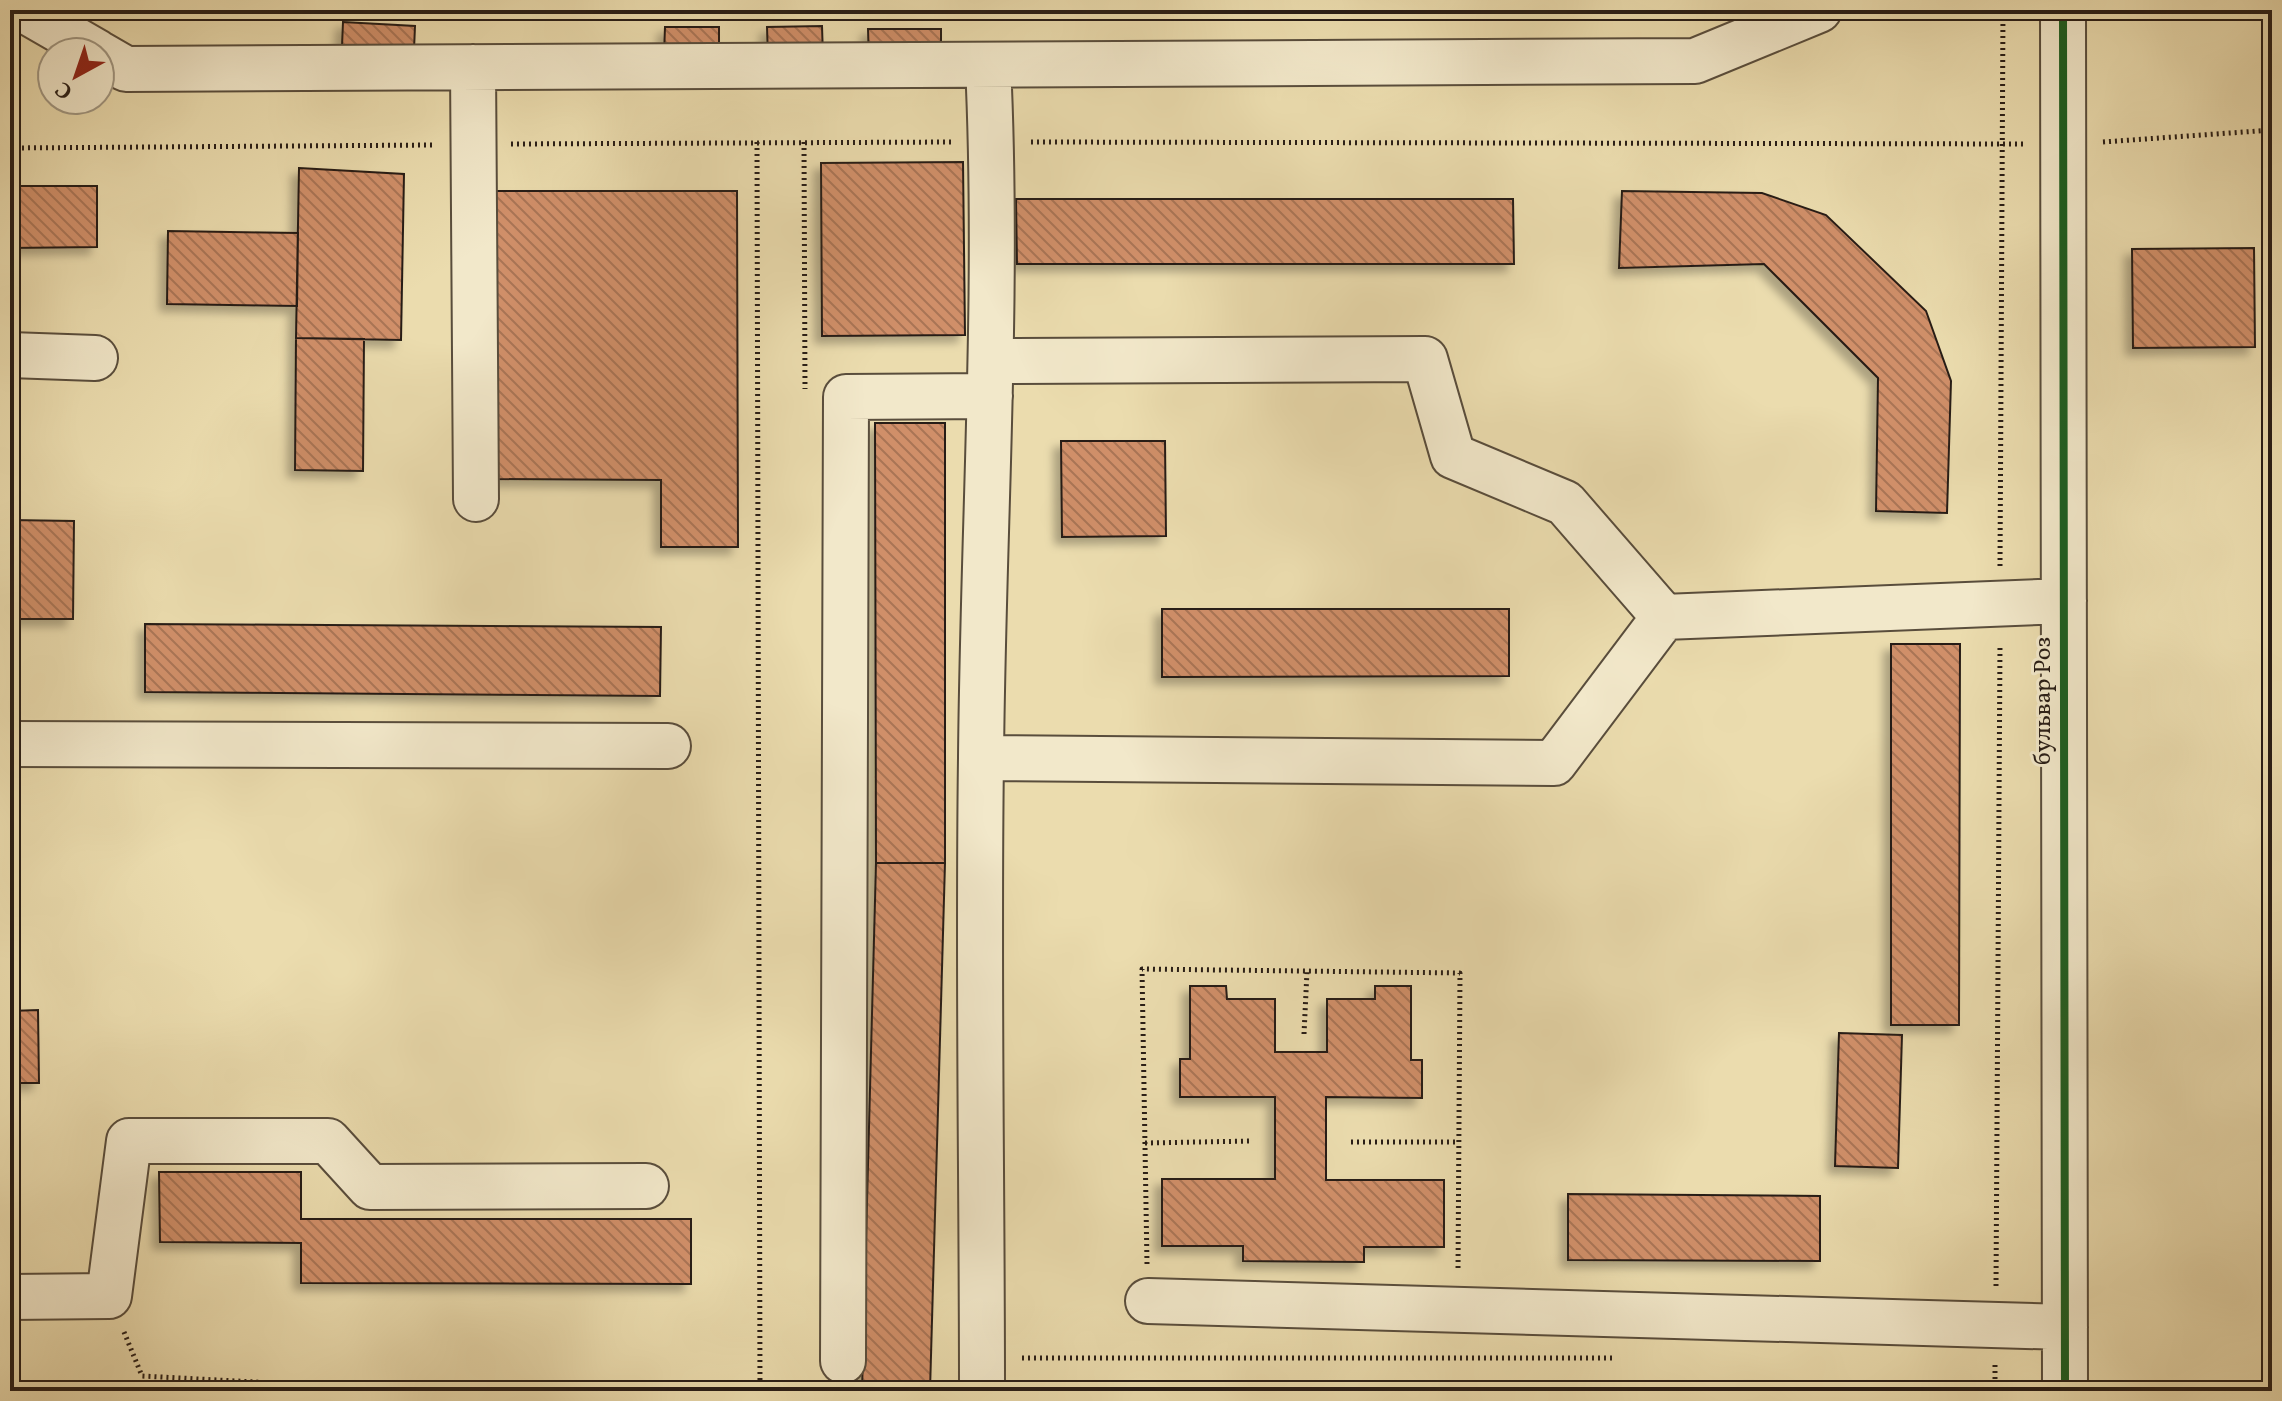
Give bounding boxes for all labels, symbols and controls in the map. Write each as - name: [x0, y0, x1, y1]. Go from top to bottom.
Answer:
- north arrow: [36, 36, 116, 116]
- text: С: [49, 73, 80, 106]
- street label: бульвар Роз: [2027, 637, 2061, 765]

